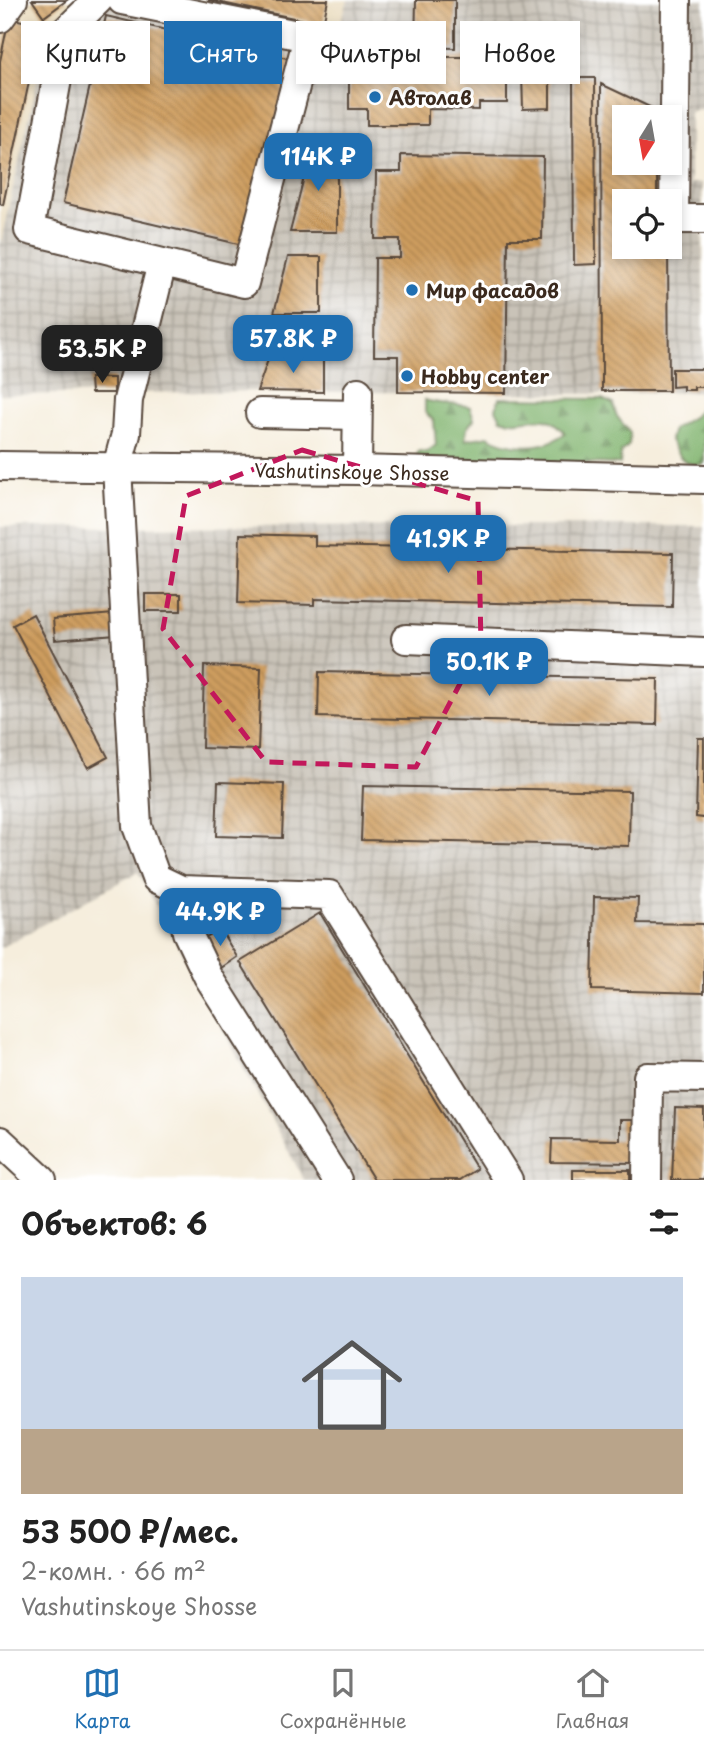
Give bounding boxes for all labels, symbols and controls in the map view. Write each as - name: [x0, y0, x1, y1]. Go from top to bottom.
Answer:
- chip: Купить: [21, 21, 150, 84]
- chip: Снять: [164, 21, 282, 84]
- chip: Фильтры: [296, 21, 446, 84]
- chip: Новое: [460, 21, 580, 84]
- place label: Автолав: [389, 83, 472, 111]
- marker: Автолав: [367, 89, 383, 105]
- north arrow: [612, 105, 682, 175]
- map controls: [612, 105, 682, 259]
- pin: 114K ₽: [261, 134, 375, 193]
- text: 114K ₽: [280, 138, 356, 173]
- button: locate: [612, 189, 682, 259]
- place label: Мир фасадов: [426, 276, 559, 304]
- marker: Мир фасадов: [404, 282, 420, 298]
- pin: 57.8K ₽: [228, 316, 358, 375]
- text: 57.8K ₽: [249, 320, 337, 355]
- pin: 53.5K ₽: [37, 326, 167, 385]
- text: 53.5K ₽: [57, 330, 147, 365]
- place label: Hobby center: [421, 362, 550, 390]
- marker: Hobby center: [399, 368, 415, 384]
- street label: Vashutinskoye Shosse: [254, 455, 450, 487]
- pin: 41.9K ₽: [383, 516, 513, 575]
- text: 41.9K ₽: [406, 520, 490, 555]
- pin: 50.1K ₽: [424, 638, 554, 698]
- text: 50.1K ₽: [446, 643, 532, 678]
- pin: 44.9K ₽: [155, 888, 285, 948]
- text: 44.9K ₽: [175, 893, 265, 928]
- text: Объектов: 6: [21, 1200, 207, 1245]
- icon: filters: [645, 1203, 683, 1241]
- icon: home: [289, 1322, 415, 1448]
- text: 53 500 ₽/мес.: [21, 1508, 239, 1553]
- text: 2-комн. · 66 m²: [21, 1553, 206, 1588]
- text: Vashutinskoye Shosse: [21, 1588, 257, 1623]
- tab: Карта: [75, 1664, 130, 1734]
- tab: Сохранённые: [280, 1664, 407, 1734]
- tab: Главная: [556, 1664, 629, 1734]

